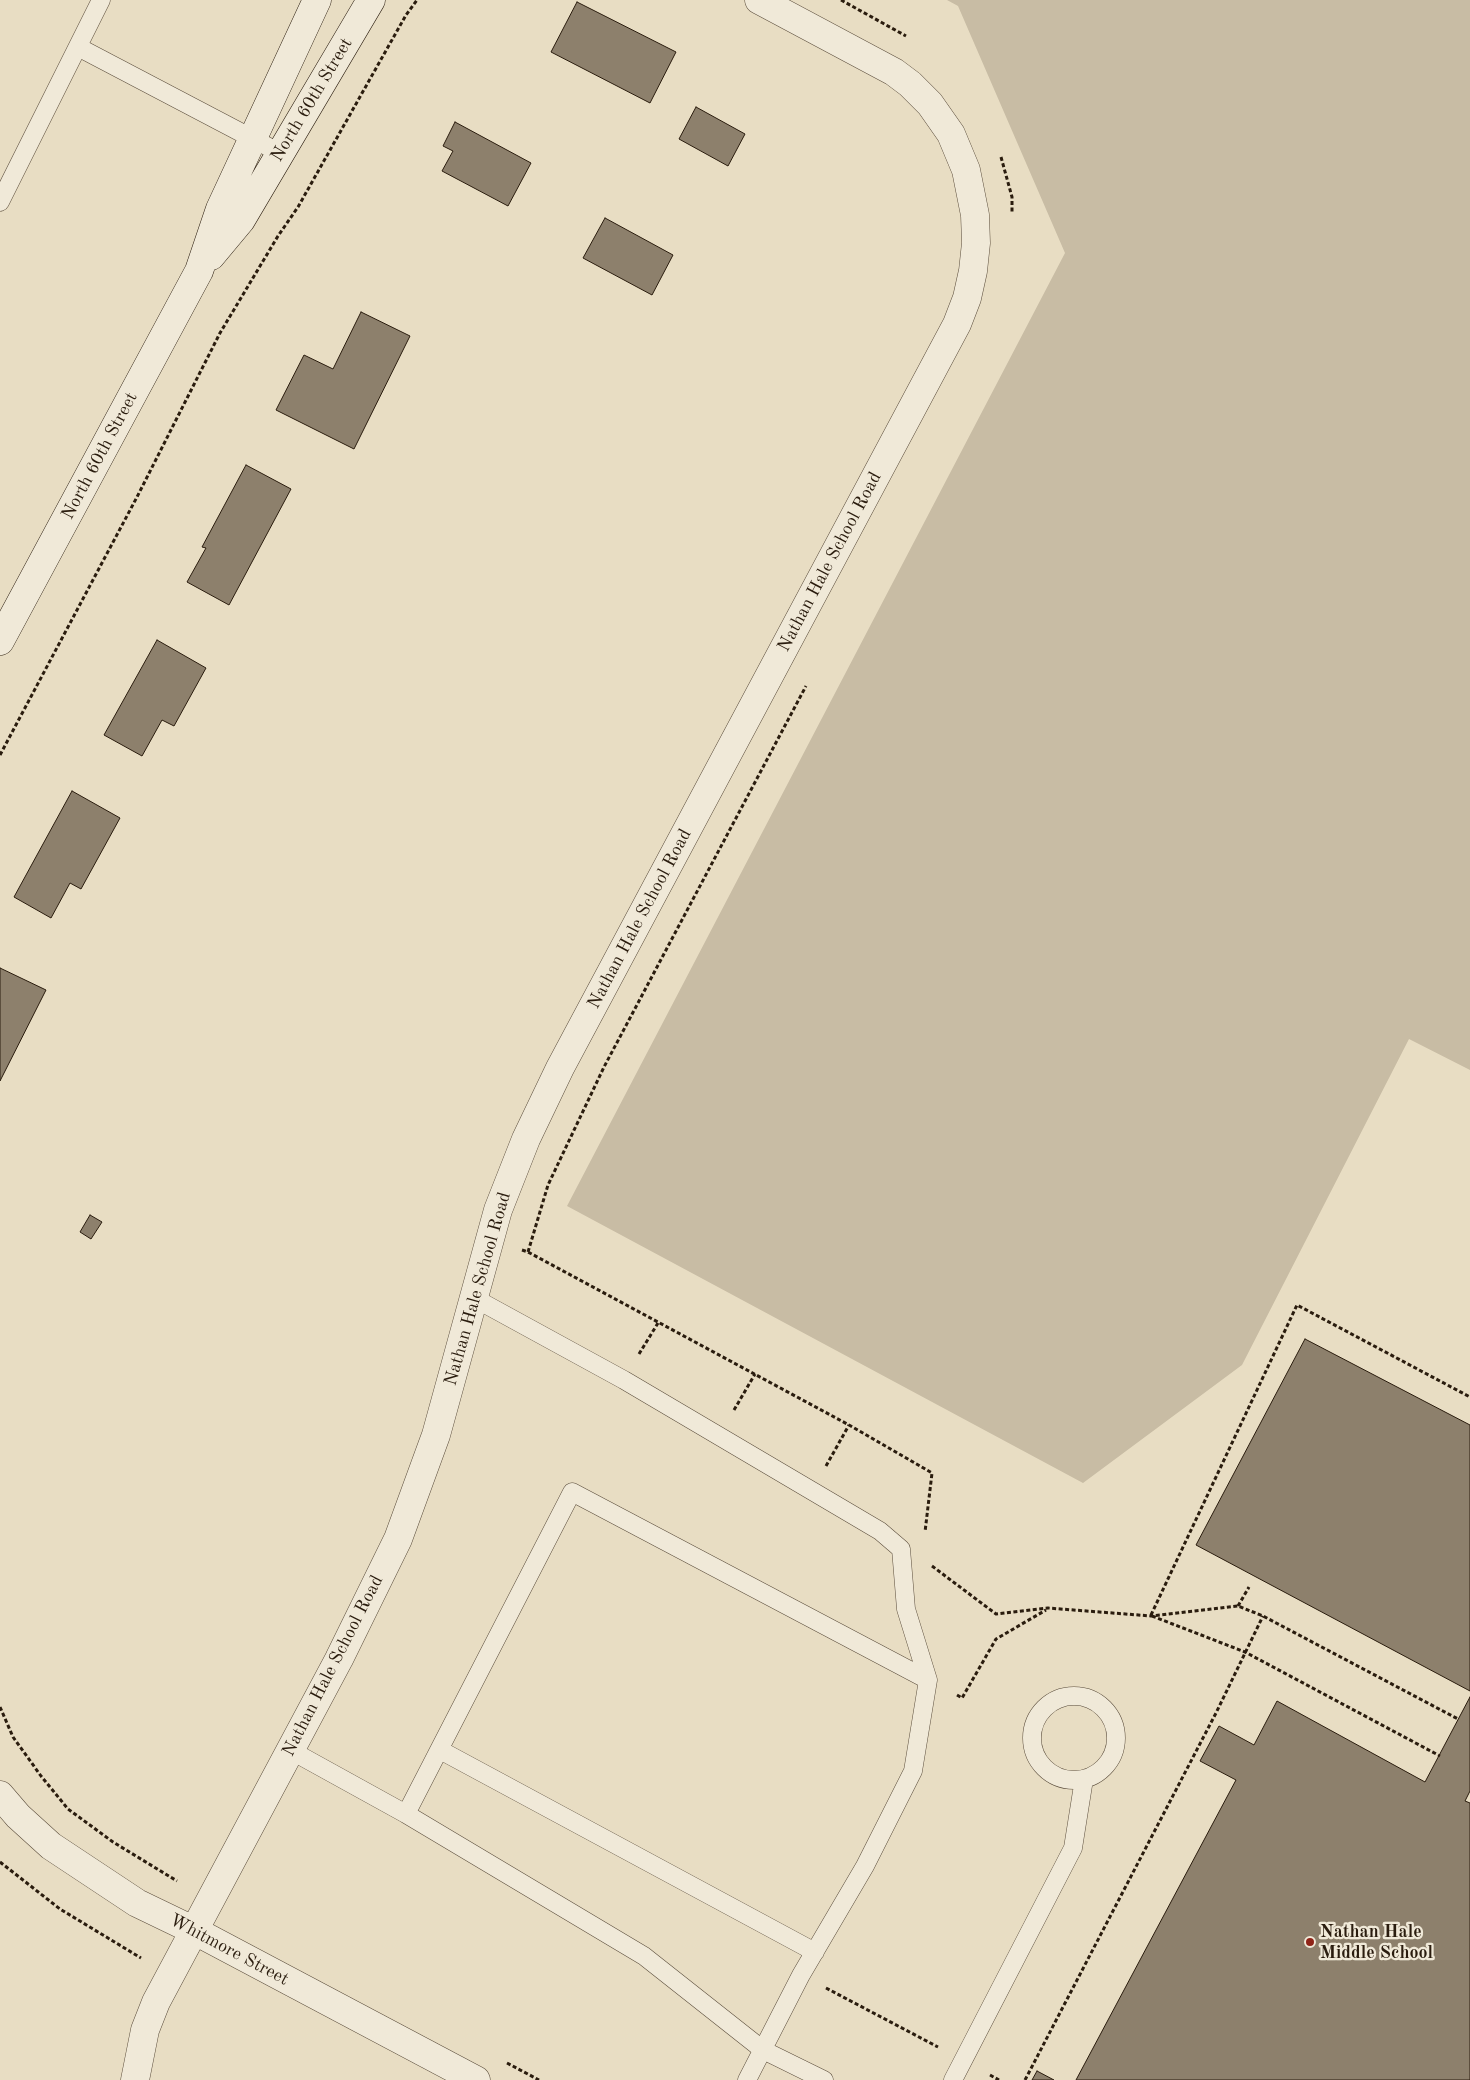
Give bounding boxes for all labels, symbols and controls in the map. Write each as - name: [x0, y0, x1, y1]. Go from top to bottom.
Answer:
- street label: North 60th Street: [266, 34, 358, 166]
- street label: North 60th Street: [57, 389, 143, 523]
- street label: Nathan Hale School Road: [773, 468, 887, 656]
- street label: Nathan Hale School Road: [583, 825, 697, 1013]
- street label: Nathan Hale School Road: [440, 1190, 516, 1388]
- street label: Nathan Hale School Road: [278, 1572, 388, 1760]
- street label: Whitmore Street: [166, 1910, 292, 1990]
- place label: Nathan Hale Middle School: [1320, 1921, 1433, 1964]
- marker: Nathan Hale Middle School: [1304, 1936, 1316, 1948]

